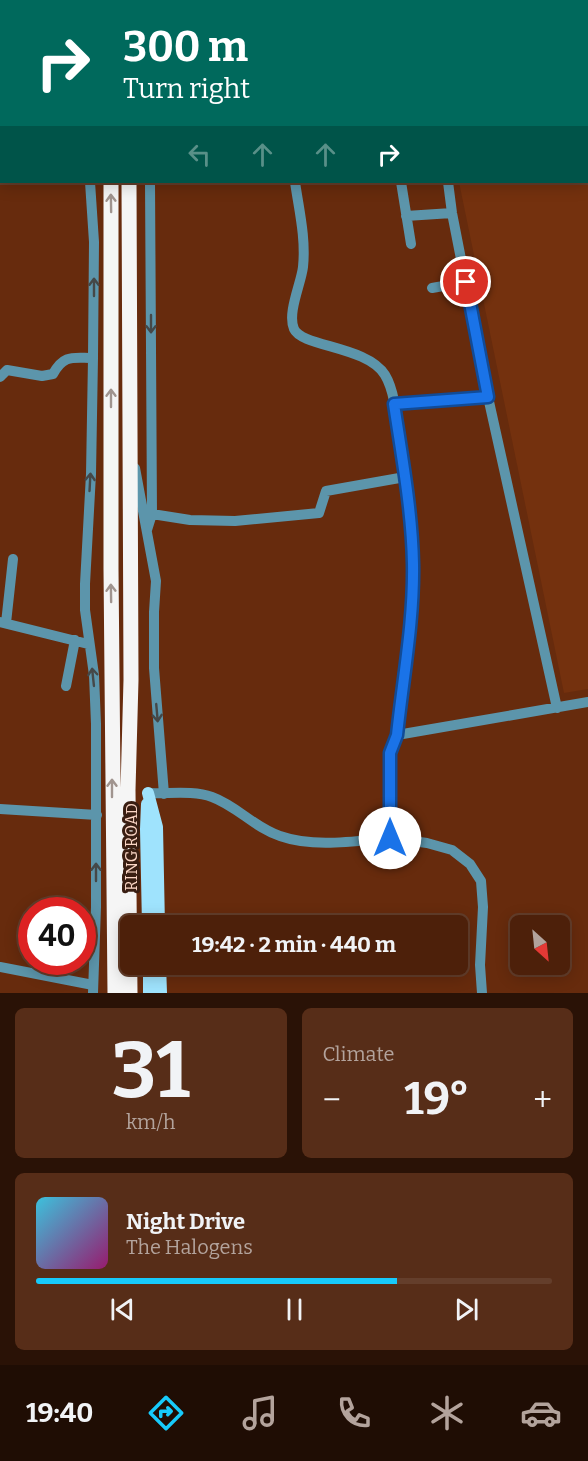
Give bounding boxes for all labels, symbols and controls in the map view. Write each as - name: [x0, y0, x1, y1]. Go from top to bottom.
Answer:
- text: 300 m: [123, 22, 248, 72]
- icon: right: [24, 24, 102, 102]
- text: Turn right: [123, 73, 250, 105]
- icon: left: [183, 138, 216, 171]
- icon: ahead: [246, 138, 279, 171]
- icon: ahead: [309, 138, 342, 171]
- icon: right: [372, 138, 405, 171]
- one-way arrow: [105, 193, 117, 213]
- pin: [440, 256, 491, 307]
- icon: arrive: [449, 265, 482, 298]
- one-way arrow: [88, 278, 100, 298]
- one-way arrow: [145, 313, 157, 333]
- one-way arrow: [105, 388, 117, 408]
- one-way arrow: [85, 473, 96, 493]
- one-way arrow: [105, 583, 117, 603]
- one-way arrow: [87, 667, 98, 687]
- one-way arrow: [152, 703, 163, 723]
- one-way arrow: [107, 778, 118, 798]
- street label: RING ROAD: [122, 803, 141, 891]
- position arrow: [358, 806, 422, 870]
- one-way arrow: [90, 862, 102, 882]
- speed limit sign: 40: [18, 897, 96, 975]
- north arrow: [510, 915, 570, 975]
- map controls: [510, 915, 570, 975]
- text: 19:42 · 2 min · 440 m: [192, 931, 396, 958]
- text: 31: [111, 1024, 190, 1118]
- text: Climate: [323, 1042, 394, 1066]
- text: 19°: [404, 1072, 470, 1126]
- text: −: [323, 1080, 341, 1120]
- text: +: [533, 1080, 552, 1120]
- text: km/h: [126, 1110, 176, 1134]
- text: Night Drive: [126, 1208, 245, 1235]
- text: The Halogens: [126, 1235, 253, 1259]
- icon: previous: [106, 1293, 139, 1326]
- icon: pause: [278, 1293, 311, 1326]
- icon: next: [450, 1293, 483, 1326]
- icon: directions: [145, 1392, 187, 1434]
- icon: music: [239, 1392, 281, 1434]
- icon: phone: [333, 1392, 375, 1434]
- icon: climate: [426, 1392, 468, 1434]
- icon: car: [520, 1392, 562, 1434]
- text: 19:40: [26, 1397, 93, 1429]

